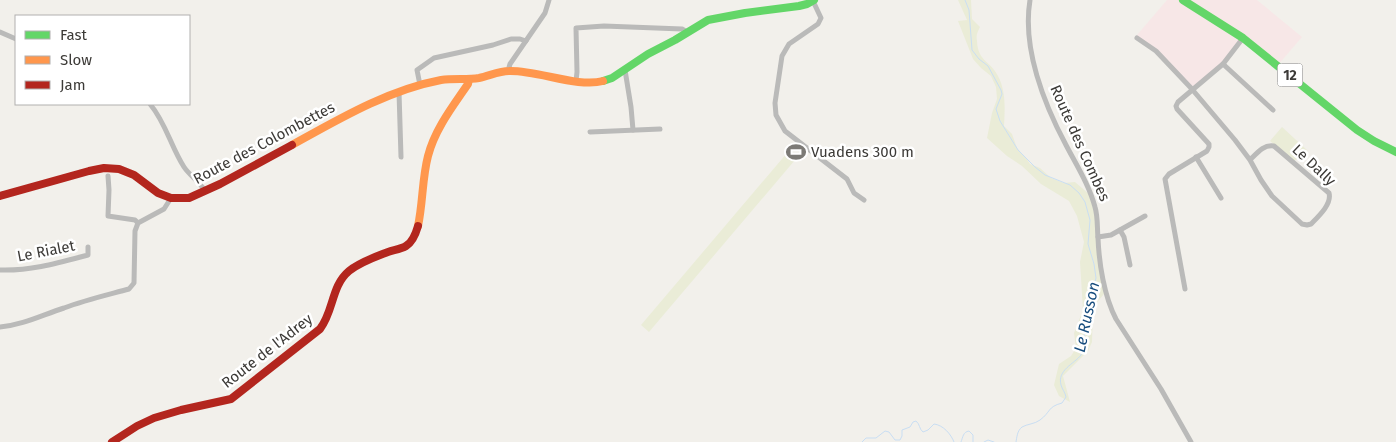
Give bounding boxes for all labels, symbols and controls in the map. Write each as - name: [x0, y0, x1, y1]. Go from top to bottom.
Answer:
- legend: [15, 15, 190, 105]
- text: Fast: [60, 26, 87, 44]
- text: Slow: [60, 51, 92, 69]
- road number: 12: [1278, 64, 1302, 86]
- text: Jam: [60, 76, 86, 94]
- street label: Route des Combes: [1046, 82, 1114, 204]
- street label: Route des Colombettes: [190, 98, 338, 188]
- street label: Le Dally: [1289, 140, 1340, 190]
- sports icon: Vuadens 300 m: [785, 141, 807, 163]
- place label: Vuadens 300 m: [811, 143, 914, 161]
- street label: Le Rialet: [16, 236, 77, 265]
- water label: Le Russon: [1070, 280, 1103, 354]
- street label: Route de l'Adrey: [218, 310, 316, 392]

